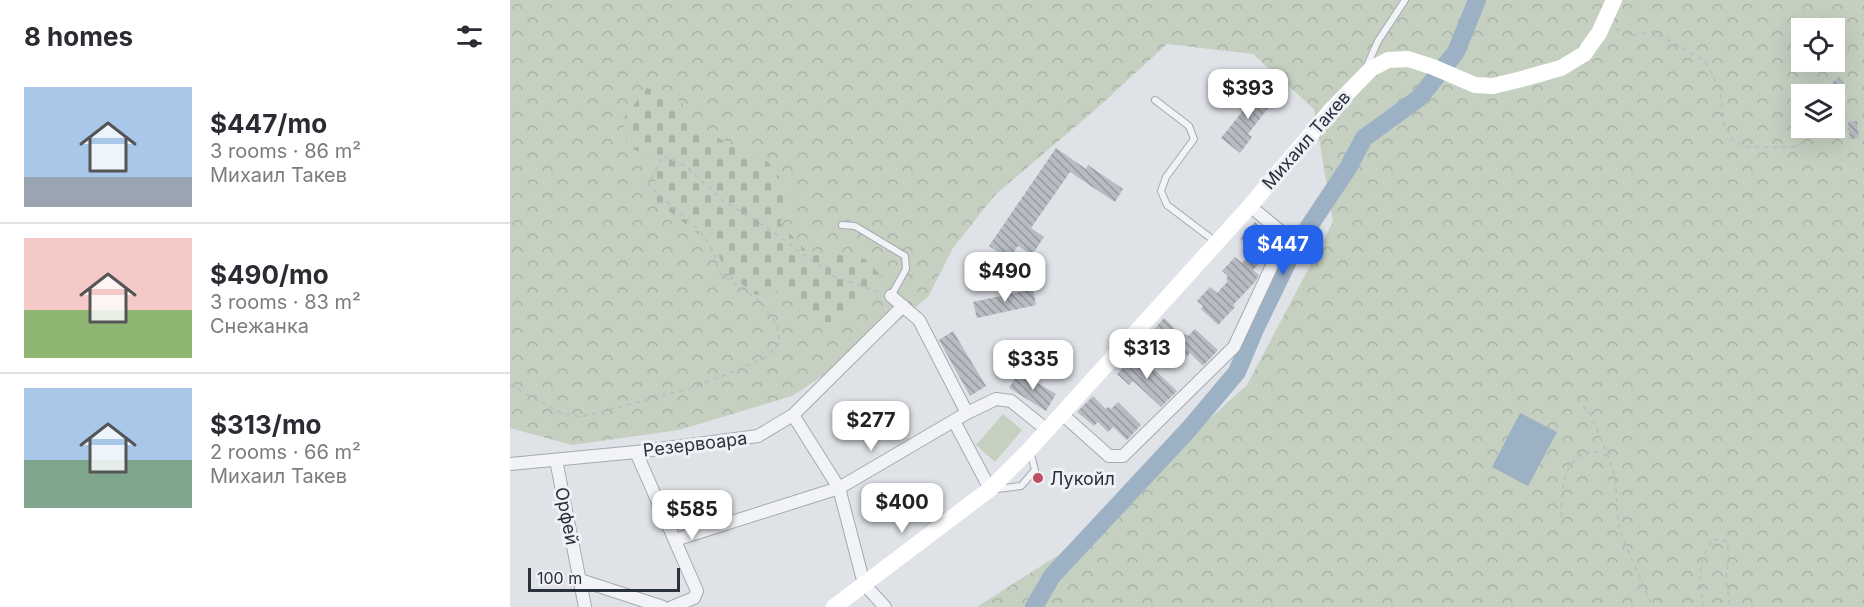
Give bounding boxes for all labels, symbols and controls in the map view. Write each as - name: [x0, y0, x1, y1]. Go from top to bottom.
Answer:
- map controls: [1791, 18, 1845, 138]
- button: locate: [1791, 18, 1845, 72]
- icon: filters: [453, 20, 486, 53]
- text: 8 homes: [24, 21, 133, 52]
- pin: $393: [1212, 69, 1284, 120]
- text: $393: [1222, 76, 1274, 100]
- button: layers: [1791, 84, 1845, 138]
- street label: Михаил Такев: [1258, 87, 1354, 193]
- text: $447/mo: [210, 108, 327, 139]
- icon: home: [72, 111, 144, 183]
- text: 3 rooms · 86 m²: [210, 139, 361, 163]
- text: Михаил Такев: [210, 163, 347, 187]
- pin: $447: [1247, 225, 1319, 276]
- text: $447: [1257, 232, 1309, 256]
- pin: $490: [969, 252, 1041, 303]
- text: $490/mo: [210, 259, 329, 290]
- text: $490: [978, 259, 1032, 283]
- icon: home: [72, 262, 144, 334]
- text: 3 rooms · 83 m²: [210, 290, 361, 314]
- text: Снежанка: [210, 314, 309, 338]
- pin: $313: [1111, 329, 1183, 380]
- text: $313: [1123, 336, 1171, 360]
- pin: $335: [997, 340, 1069, 391]
- text: $335: [1007, 347, 1059, 371]
- pin: $277: [835, 401, 907, 452]
- text: $277: [846, 408, 896, 432]
- text: $313/mo: [210, 409, 322, 440]
- icon: home: [72, 412, 144, 484]
- street label: Резервоара: [642, 427, 748, 461]
- text: 2 rooms · 66 m²: [210, 440, 361, 464]
- text: Михаил Такев: [210, 464, 347, 488]
- place label: Лукойл: [1050, 468, 1115, 489]
- marker: Лукойл: [1031, 471, 1045, 485]
- pin: $400: [866, 483, 938, 534]
- street label: Орфей: [551, 485, 583, 547]
- pin: $585: [656, 490, 728, 541]
- text: $400: [875, 490, 929, 514]
- text: $585: [666, 497, 718, 521]
- scale bar: [528, 565, 680, 592]
- text: 100 m: [537, 568, 582, 588]

